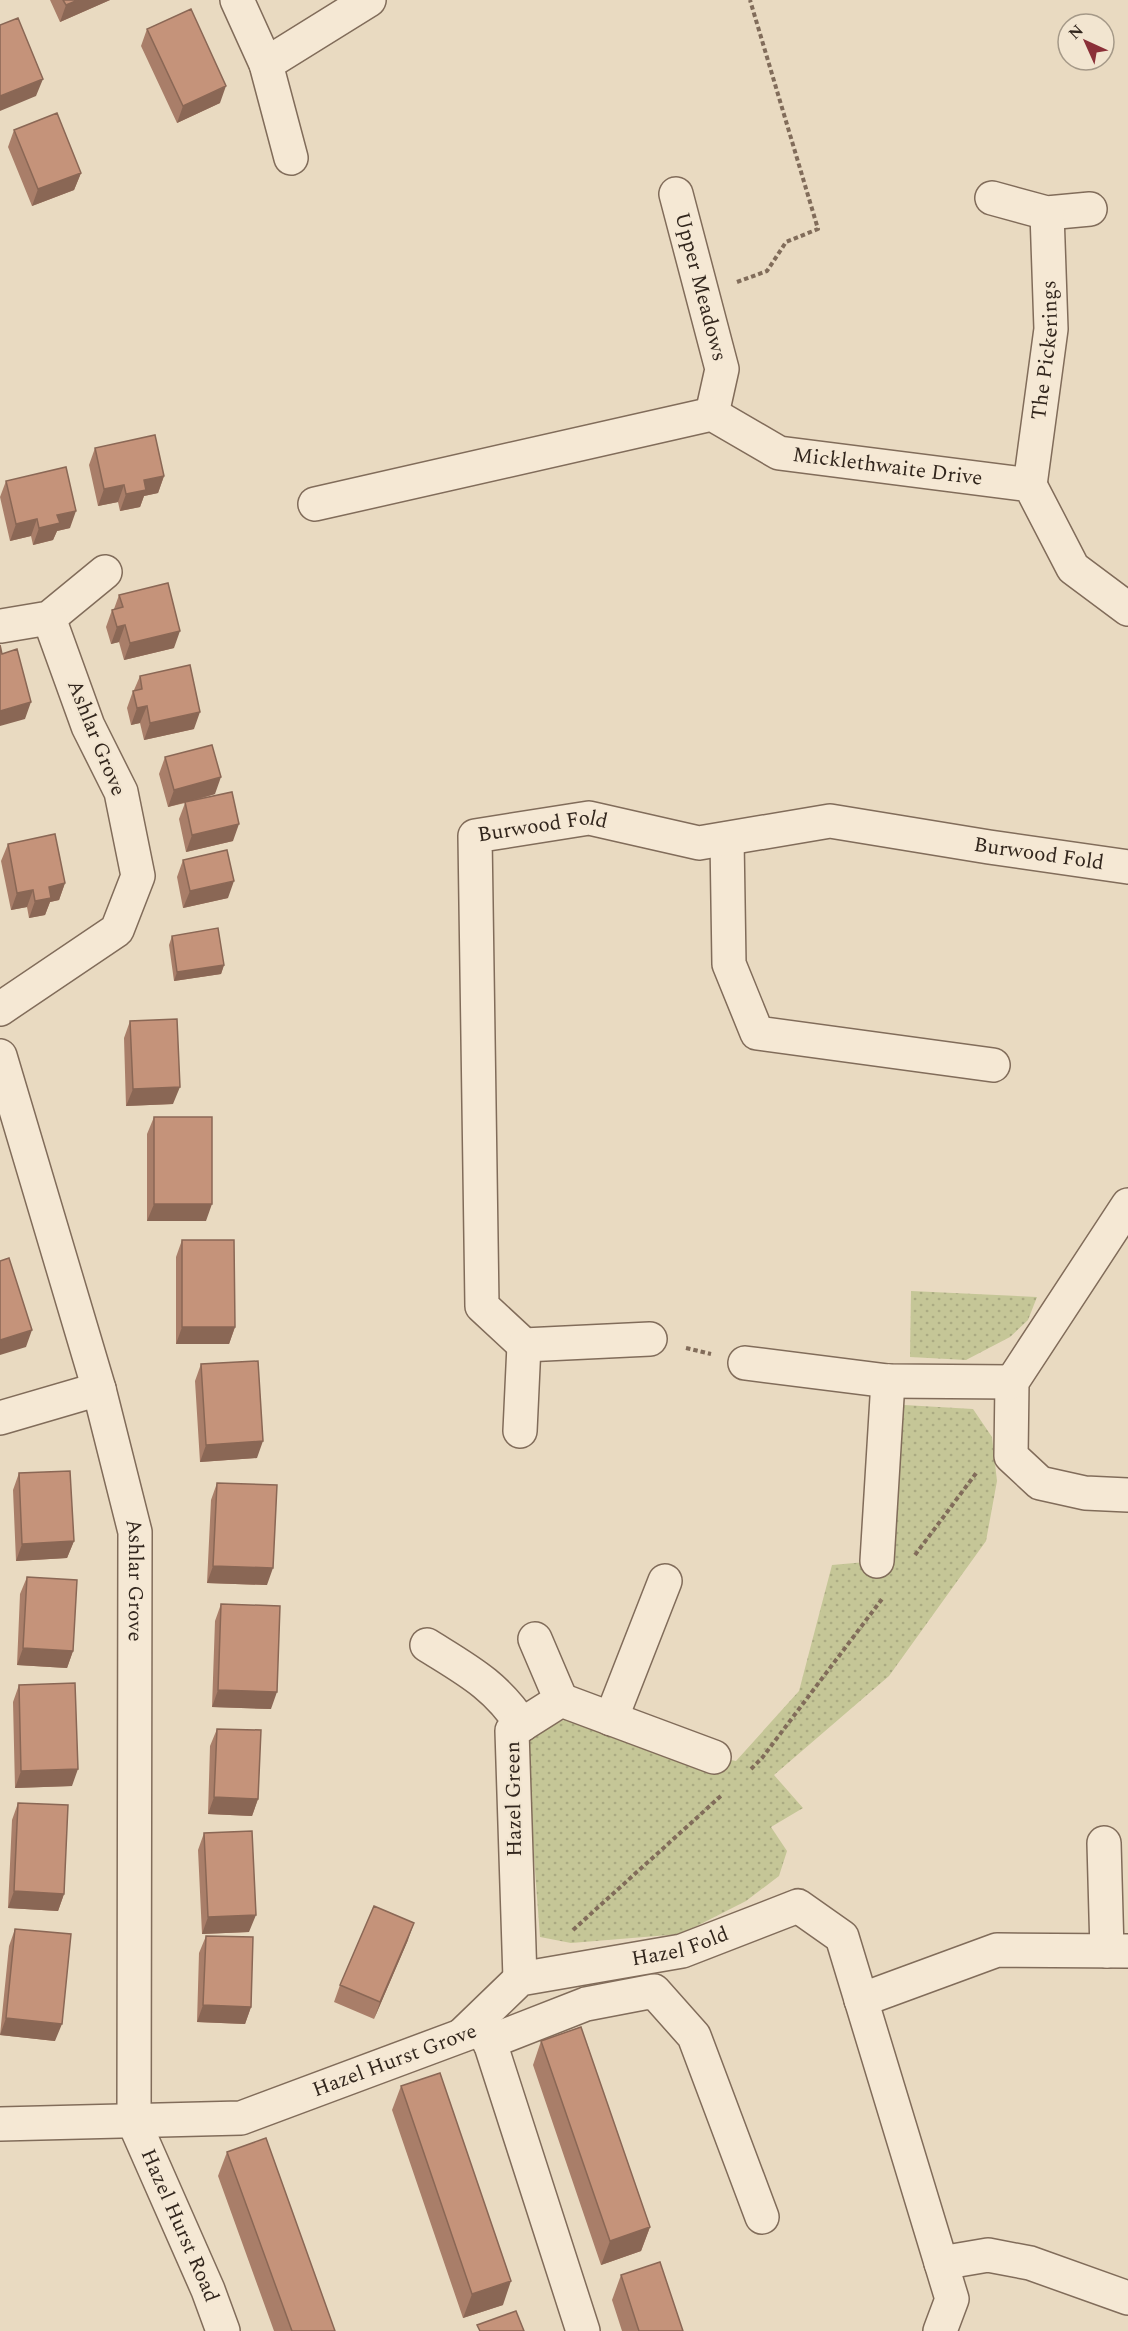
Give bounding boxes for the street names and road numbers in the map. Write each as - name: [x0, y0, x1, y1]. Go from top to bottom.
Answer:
- street label: Upper Meadows: [665, 209, 735, 365]
- street label: The Pickerings: [1023, 280, 1067, 422]
- street label: Micklethwaite Drive: [791, 439, 984, 495]
- street label: Ashlar Grove: [58, 675, 134, 801]
- street label: Burwood Fold: [475, 802, 611, 851]
- street label: Burwood Fold: [971, 829, 1106, 879]
- street label: Ashlar Grove: [116, 1515, 151, 1642]
- street label: Hazel Green: [497, 1741, 531, 1857]
- street label: Hazel Fold: [629, 1918, 734, 1975]
- street label: Hazel Hurst Grove: [308, 2015, 481, 2106]
- street label: Hazel Hurst Road: [132, 2144, 227, 2307]

